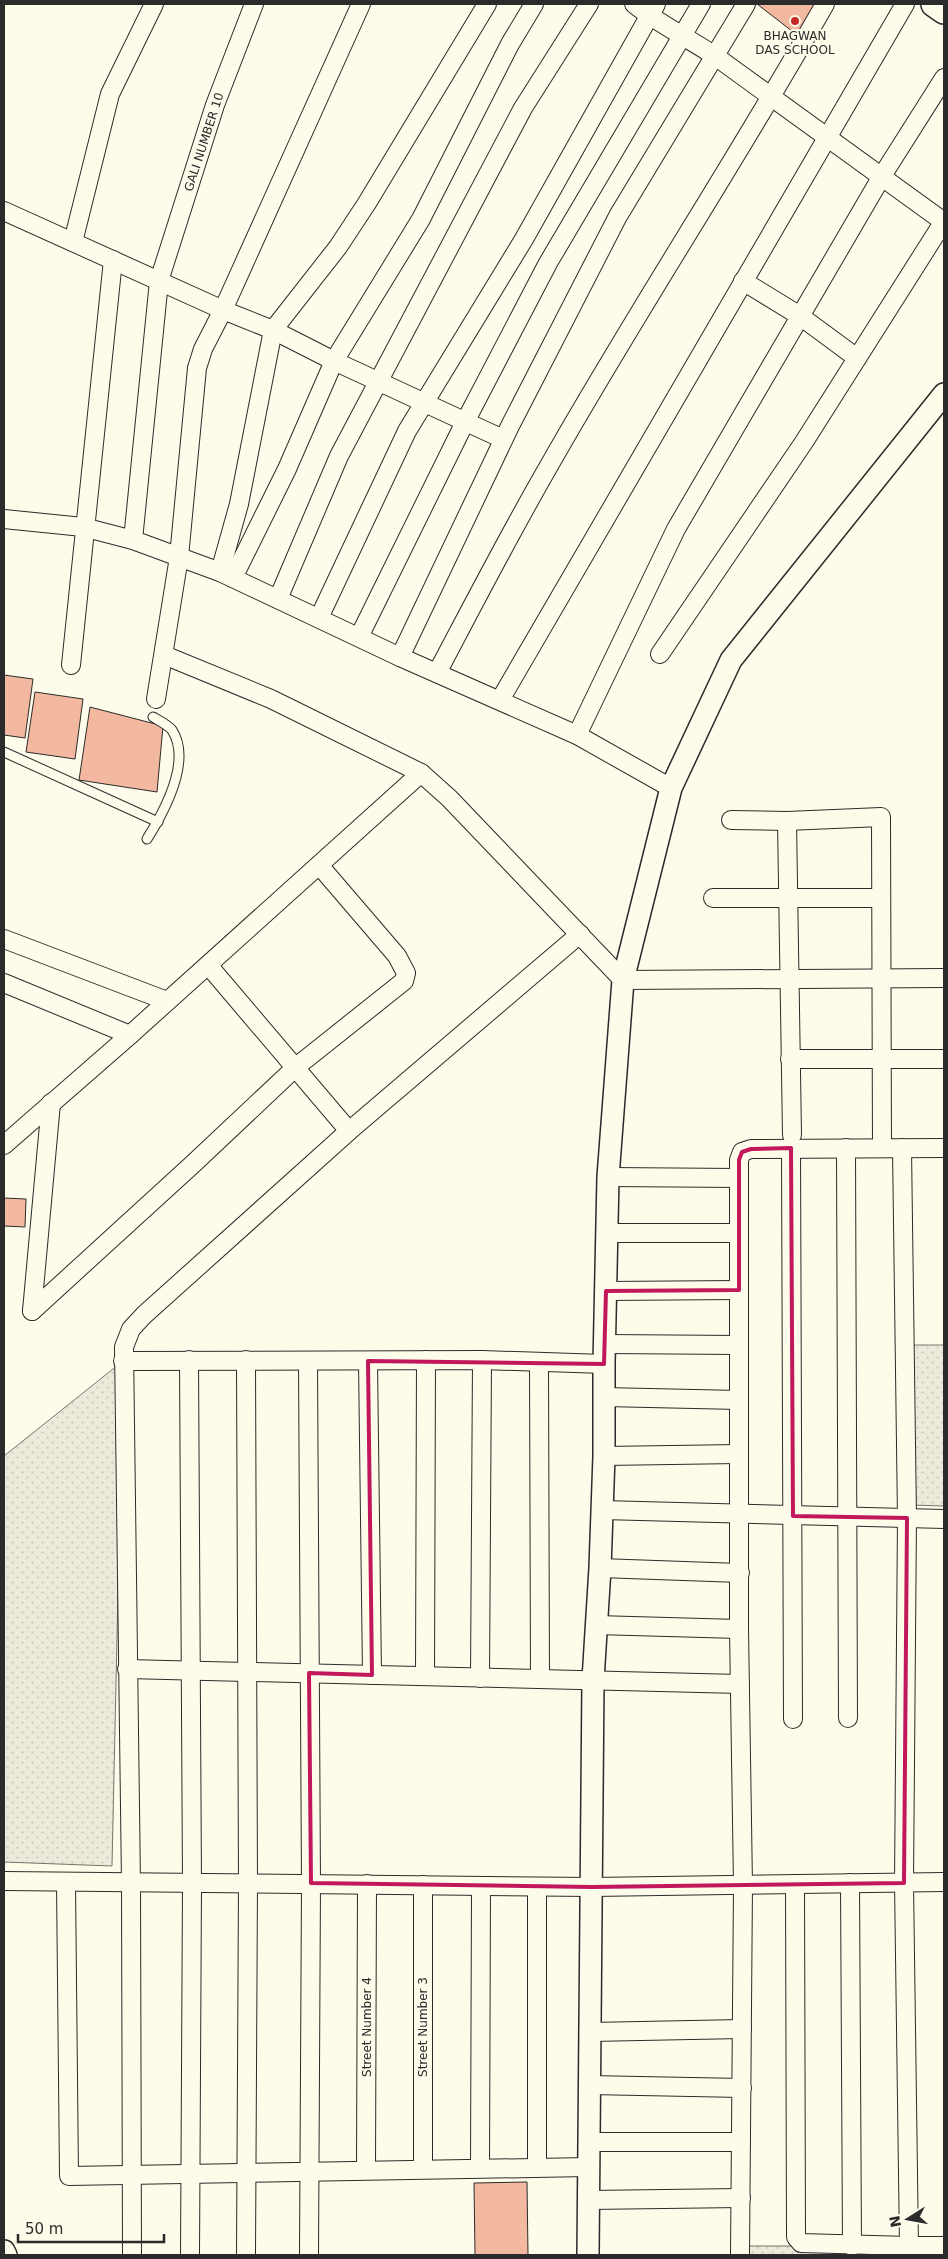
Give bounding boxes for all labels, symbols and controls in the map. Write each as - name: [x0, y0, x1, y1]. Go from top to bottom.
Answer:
- marker: BHAGWAN DAS SCHOOL: [789, 15, 801, 27]
- place label: BHAGWAN DAS SCHOOL: [755, 29, 835, 57]
- street label: GALI NUMBER 10: [181, 91, 227, 193]
- street label: Street Number 4: [360, 1977, 374, 2077]
- street label: Street Number 3: [416, 1977, 430, 2077]
- north arrow: [883, 2194, 933, 2244]
- scale bar: [18, 2212, 164, 2244]
- text: N: [886, 2214, 904, 2229]
- text: 50 m: [25, 2220, 63, 2238]

